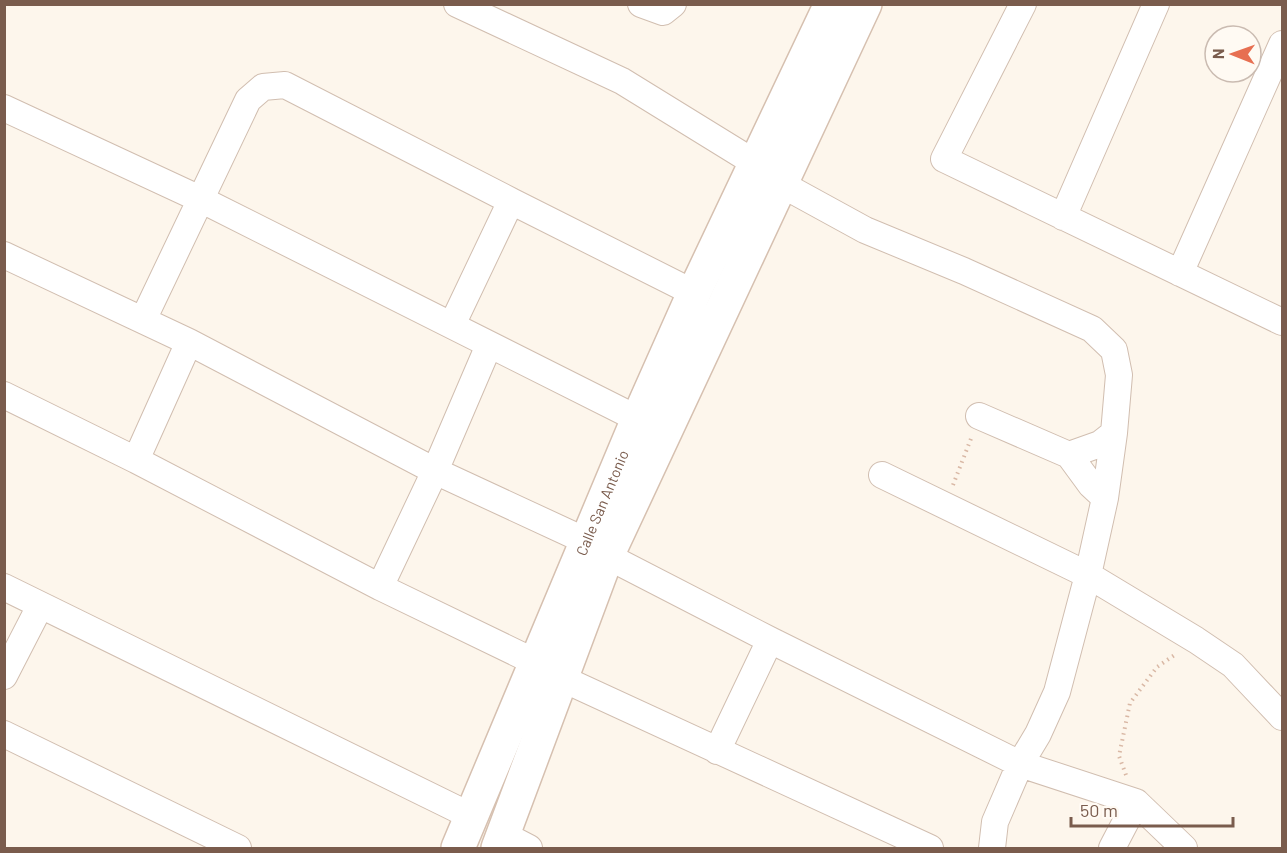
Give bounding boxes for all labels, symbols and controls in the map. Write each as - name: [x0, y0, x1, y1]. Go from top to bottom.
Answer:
- north arrow: [1203, 24, 1263, 84]
- text: N: [1208, 48, 1227, 59]
- street label: Calle San Antonio: [572, 447, 632, 558]
- scale bar: [1071, 790, 1233, 828]
- text: 50 m: [1080, 799, 1118, 821]

